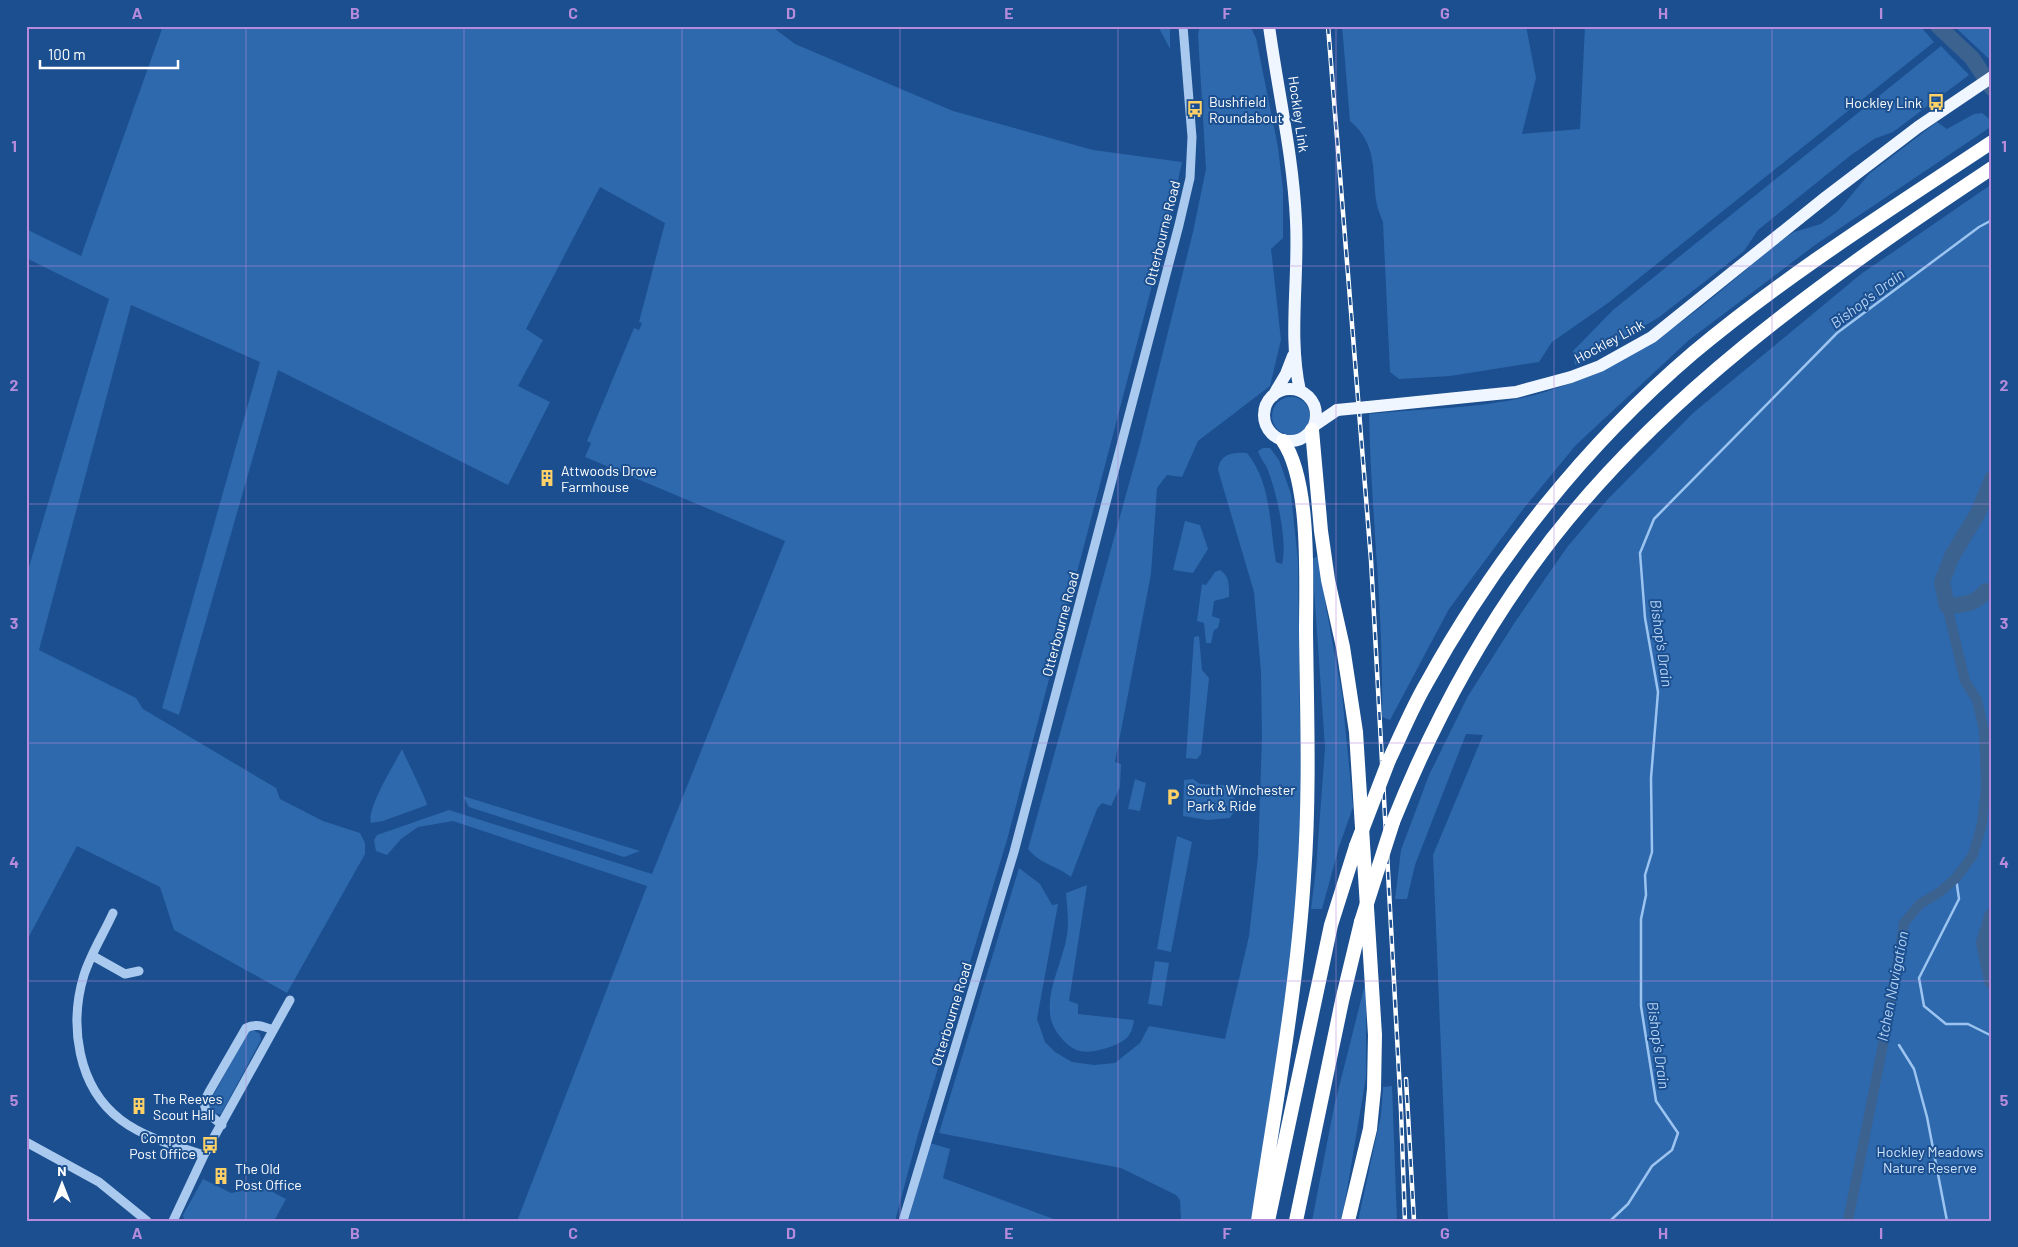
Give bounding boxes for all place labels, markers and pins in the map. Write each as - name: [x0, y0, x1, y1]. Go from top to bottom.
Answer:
- bus stop icon: Hockley Link: [1926, 92, 1946, 112]
- place label: Bushfield Roundabout: [1209, 93, 1283, 126]
- place label: Hockley Link: [1845, 94, 1922, 111]
- bus stop icon: Bushfield Roundabout: [1185, 99, 1205, 119]
- place label: Attwoods Drove Farmhouse: [561, 462, 657, 495]
- building icon: Attwoods Drove Farmhouse: [537, 468, 557, 488]
- place label: South Winchester Park & Ride: [1187, 781, 1295, 814]
- parking icon: South Winchester Park & Ride: [1163, 787, 1183, 807]
- place label: The Reeves Scout Hall: [153, 1090, 223, 1123]
- building icon: The Reeves Scout Hall: [129, 1096, 149, 1116]
- place label: Compton Post Office: [129, 1129, 196, 1162]
- bus stop icon: Compton Post Office: [200, 1135, 220, 1155]
- place label: The Old Post Office: [235, 1160, 302, 1193]
- building icon: The Old Post Office: [211, 1166, 231, 1186]

